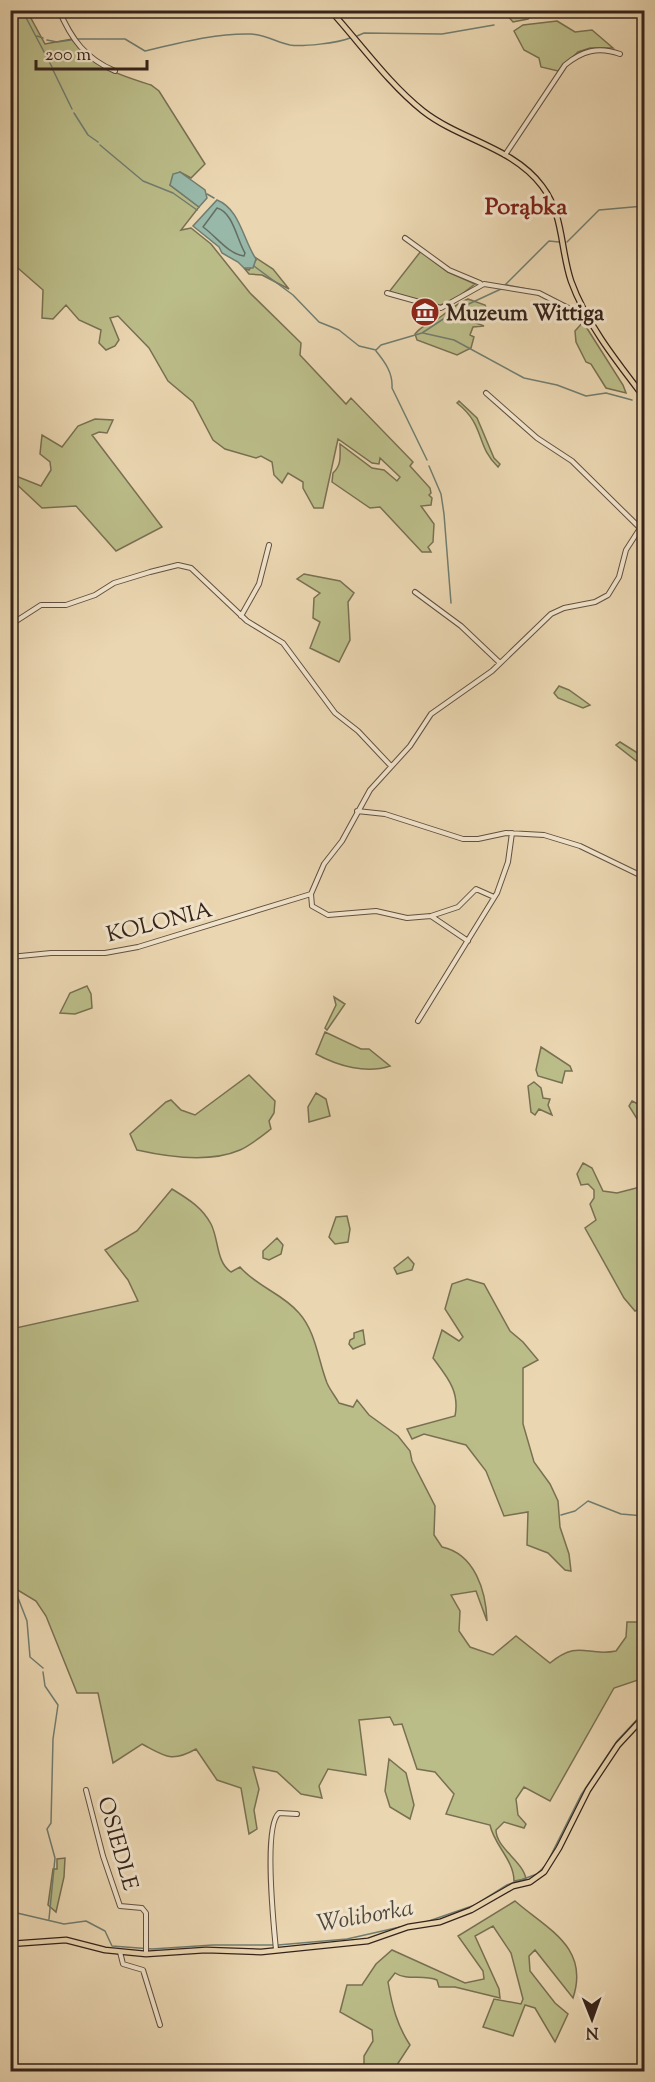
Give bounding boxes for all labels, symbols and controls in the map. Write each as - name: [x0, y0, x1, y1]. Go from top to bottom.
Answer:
- scale bar: [36, 33, 147, 71]
- text: 200 m: [45, 43, 91, 69]
- district label: Porąbka: [485, 191, 568, 225]
- museum icon: Muzeum Wittiga: [409, 296, 441, 328]
- place label: Muzeum Wittiga: [446, 299, 605, 331]
- street label: KOLONIA: [103, 895, 216, 953]
- street label: OSIEDLE: [87, 1793, 145, 1895]
- water label: Woliborka: [314, 1892, 416, 1942]
- north arrow: [562, 1989, 622, 2049]
- text: N: [585, 2020, 599, 2043]

